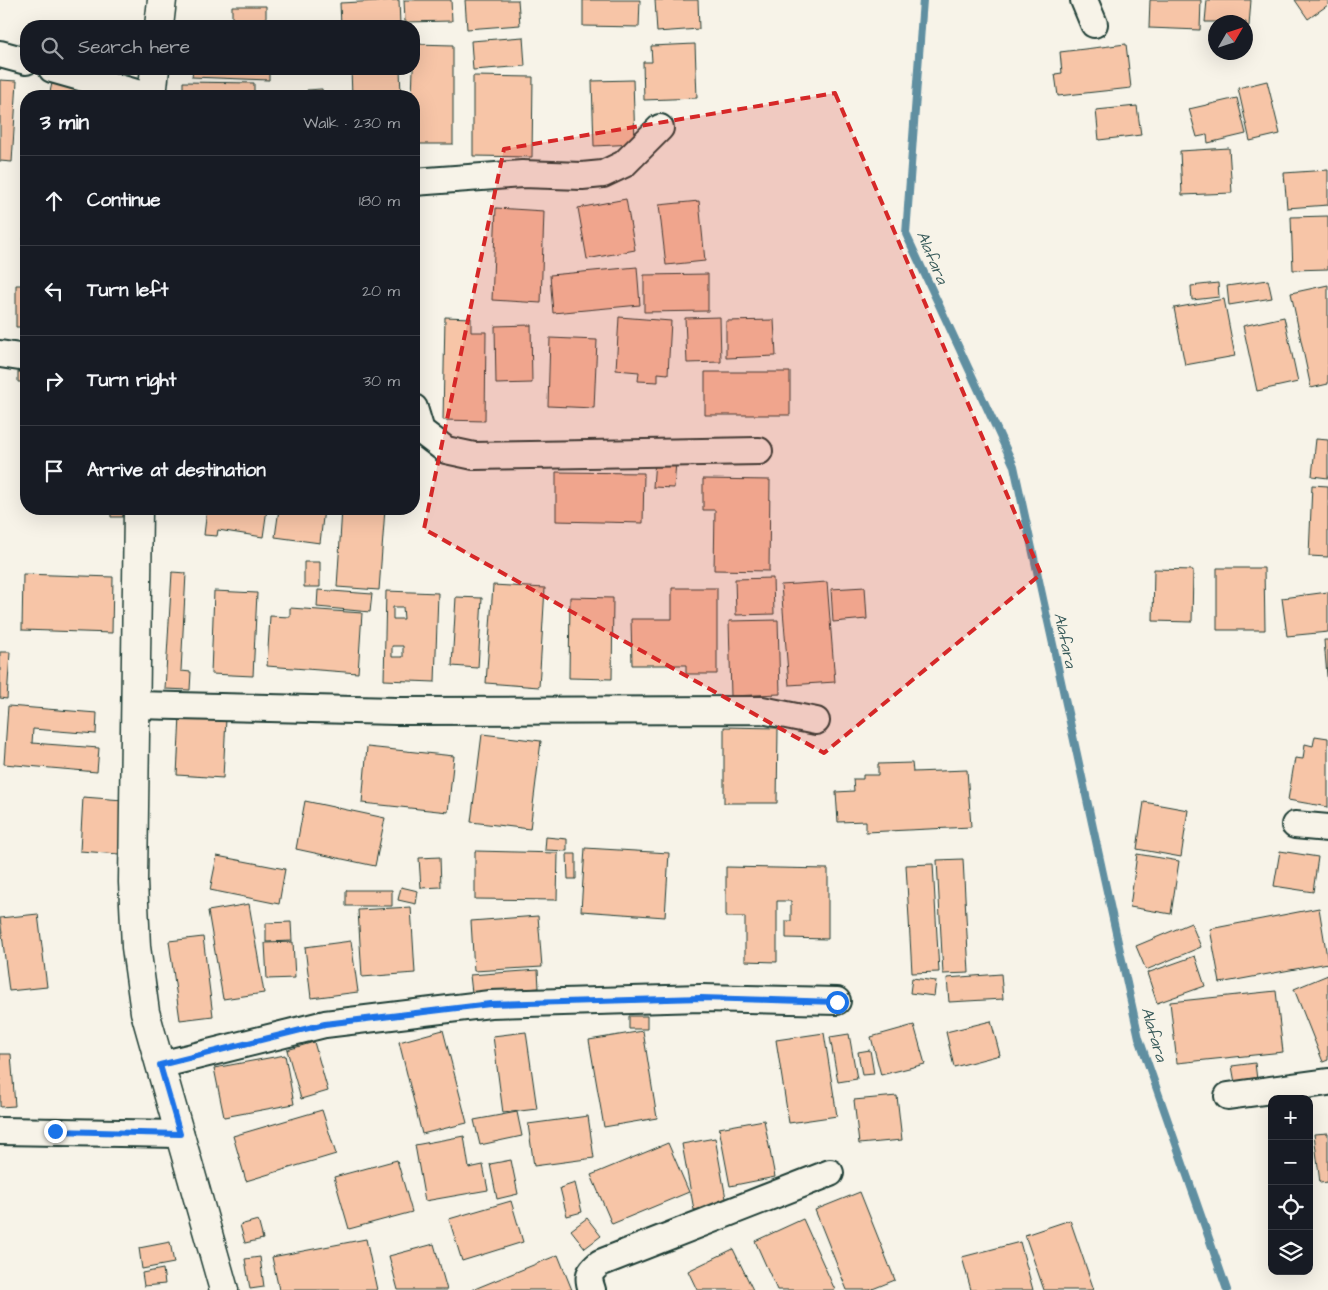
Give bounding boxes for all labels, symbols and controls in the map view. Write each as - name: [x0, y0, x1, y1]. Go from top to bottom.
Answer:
- north arrow: [1208, 15, 1253, 60]
- search box: [20, 20, 420, 75]
- icon: search: [38, 34, 66, 62]
- text: Search here: [78, 34, 190, 61]
- text: 3 min: [40, 108, 89, 137]
- text: Walk · 230 m: [303, 112, 400, 134]
- icon: ahead: [40, 187, 68, 215]
- text: Continue: [87, 187, 161, 214]
- text: 180 m: [359, 190, 400, 212]
- water label: Alafara: [911, 228, 953, 288]
- icon: left: [40, 277, 68, 305]
- text: Turn left: [87, 277, 168, 304]
- text: 20 m: [362, 280, 400, 302]
- icon: right: [40, 367, 68, 395]
- text: Turn right: [87, 367, 176, 394]
- text: 30 m: [363, 370, 400, 392]
- icon: arrive: [40, 457, 68, 485]
- text: Arrive at destination: [87, 457, 266, 484]
- water label: Alafara: [1048, 611, 1082, 670]
- route start: [826, 991, 849, 1014]
- water label: Alafara: [1136, 1005, 1173, 1065]
- map controls: [1268, 1095, 1313, 1275]
- button: +: [1268, 1095, 1313, 1140]
- route end: [44, 1120, 67, 1143]
- button: −: [1268, 1140, 1313, 1185]
- button: locate: [1268, 1185, 1313, 1230]
- button: layers: [1268, 1230, 1313, 1275]

